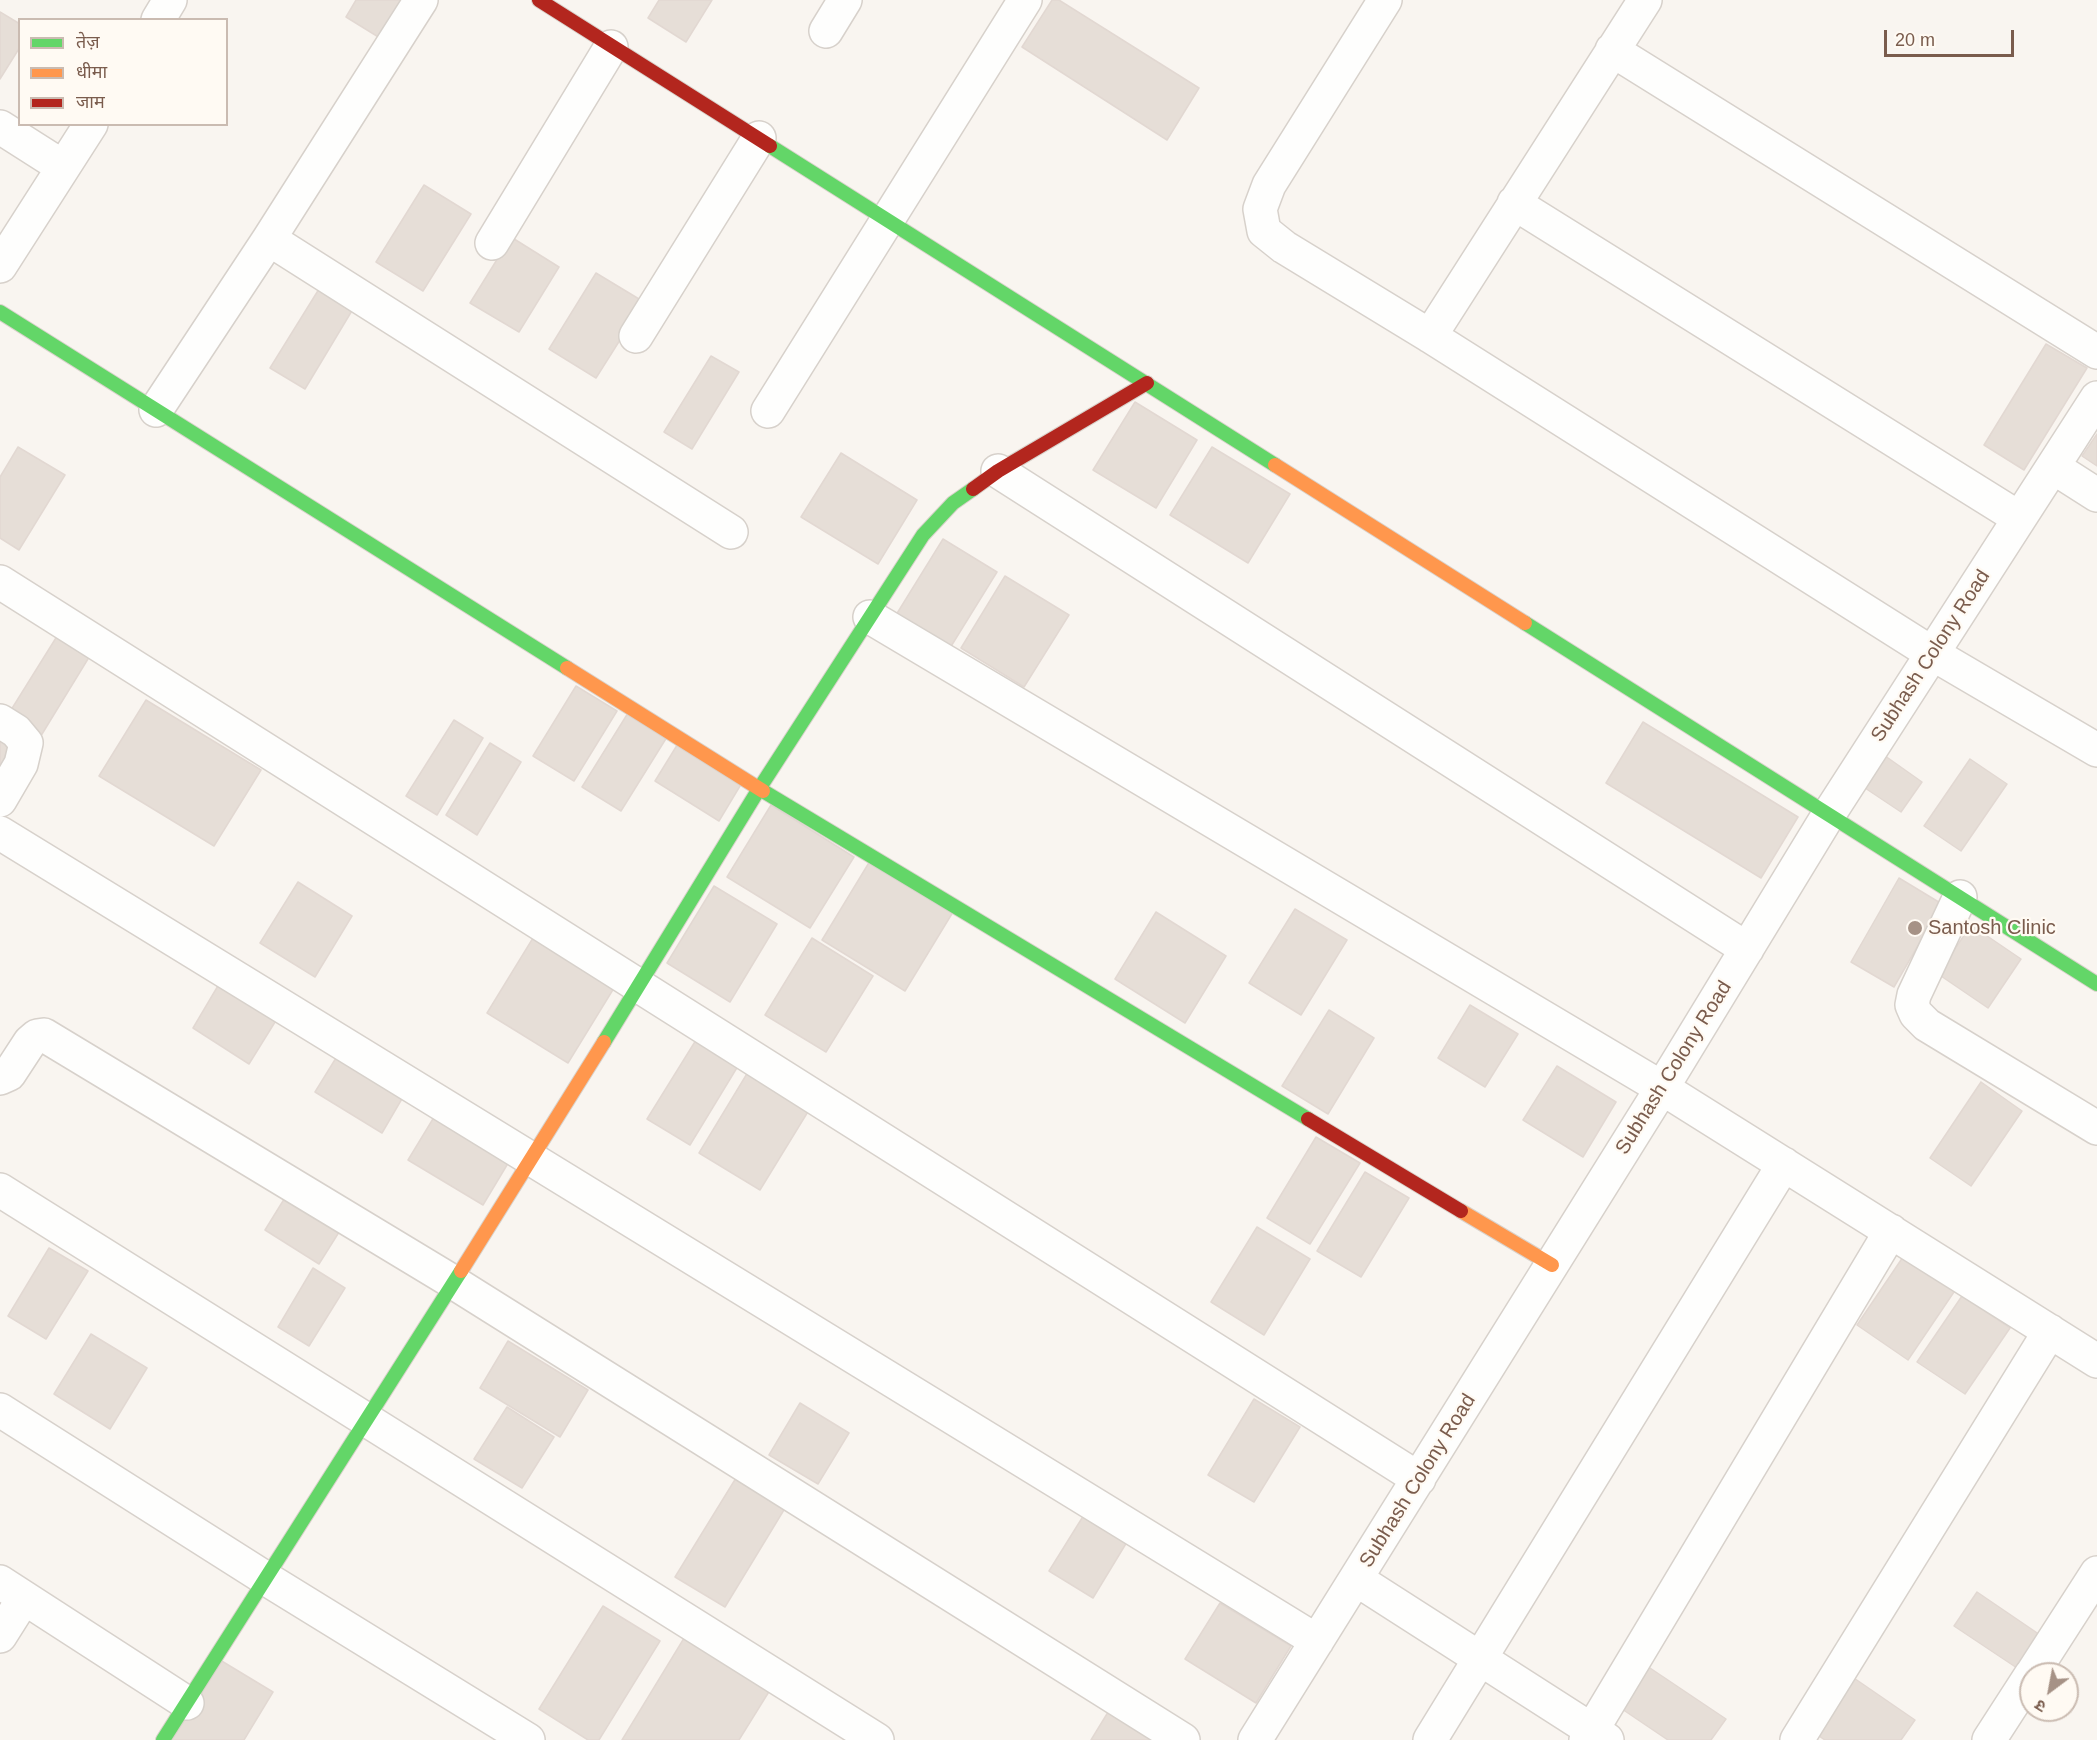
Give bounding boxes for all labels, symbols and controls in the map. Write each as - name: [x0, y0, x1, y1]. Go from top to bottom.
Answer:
- legend: [18, 18, 228, 126]
- scale bar: [1887, 18, 2018, 56]
- text: 20 m: [1895, 30, 1935, 50]
- text: तेज़: [76, 32, 100, 52]
- text: धीमा: [76, 62, 107, 82]
- text: जाम: [76, 92, 105, 112]
- street label: Subhash Colony Road: [1866, 566, 1996, 746]
- place label: Santosh Clinic: [1928, 916, 2056, 940]
- marker: Santosh Clinic: [1906, 919, 1924, 937]
- street label: Subhash Colony Road: [1611, 977, 1737, 1159]
- street label: Subhash Colony Road: [1355, 1390, 1481, 1572]
- north arrow: [2019, 1662, 2079, 1722]
- text: उ: [2032, 1696, 2049, 1716]

